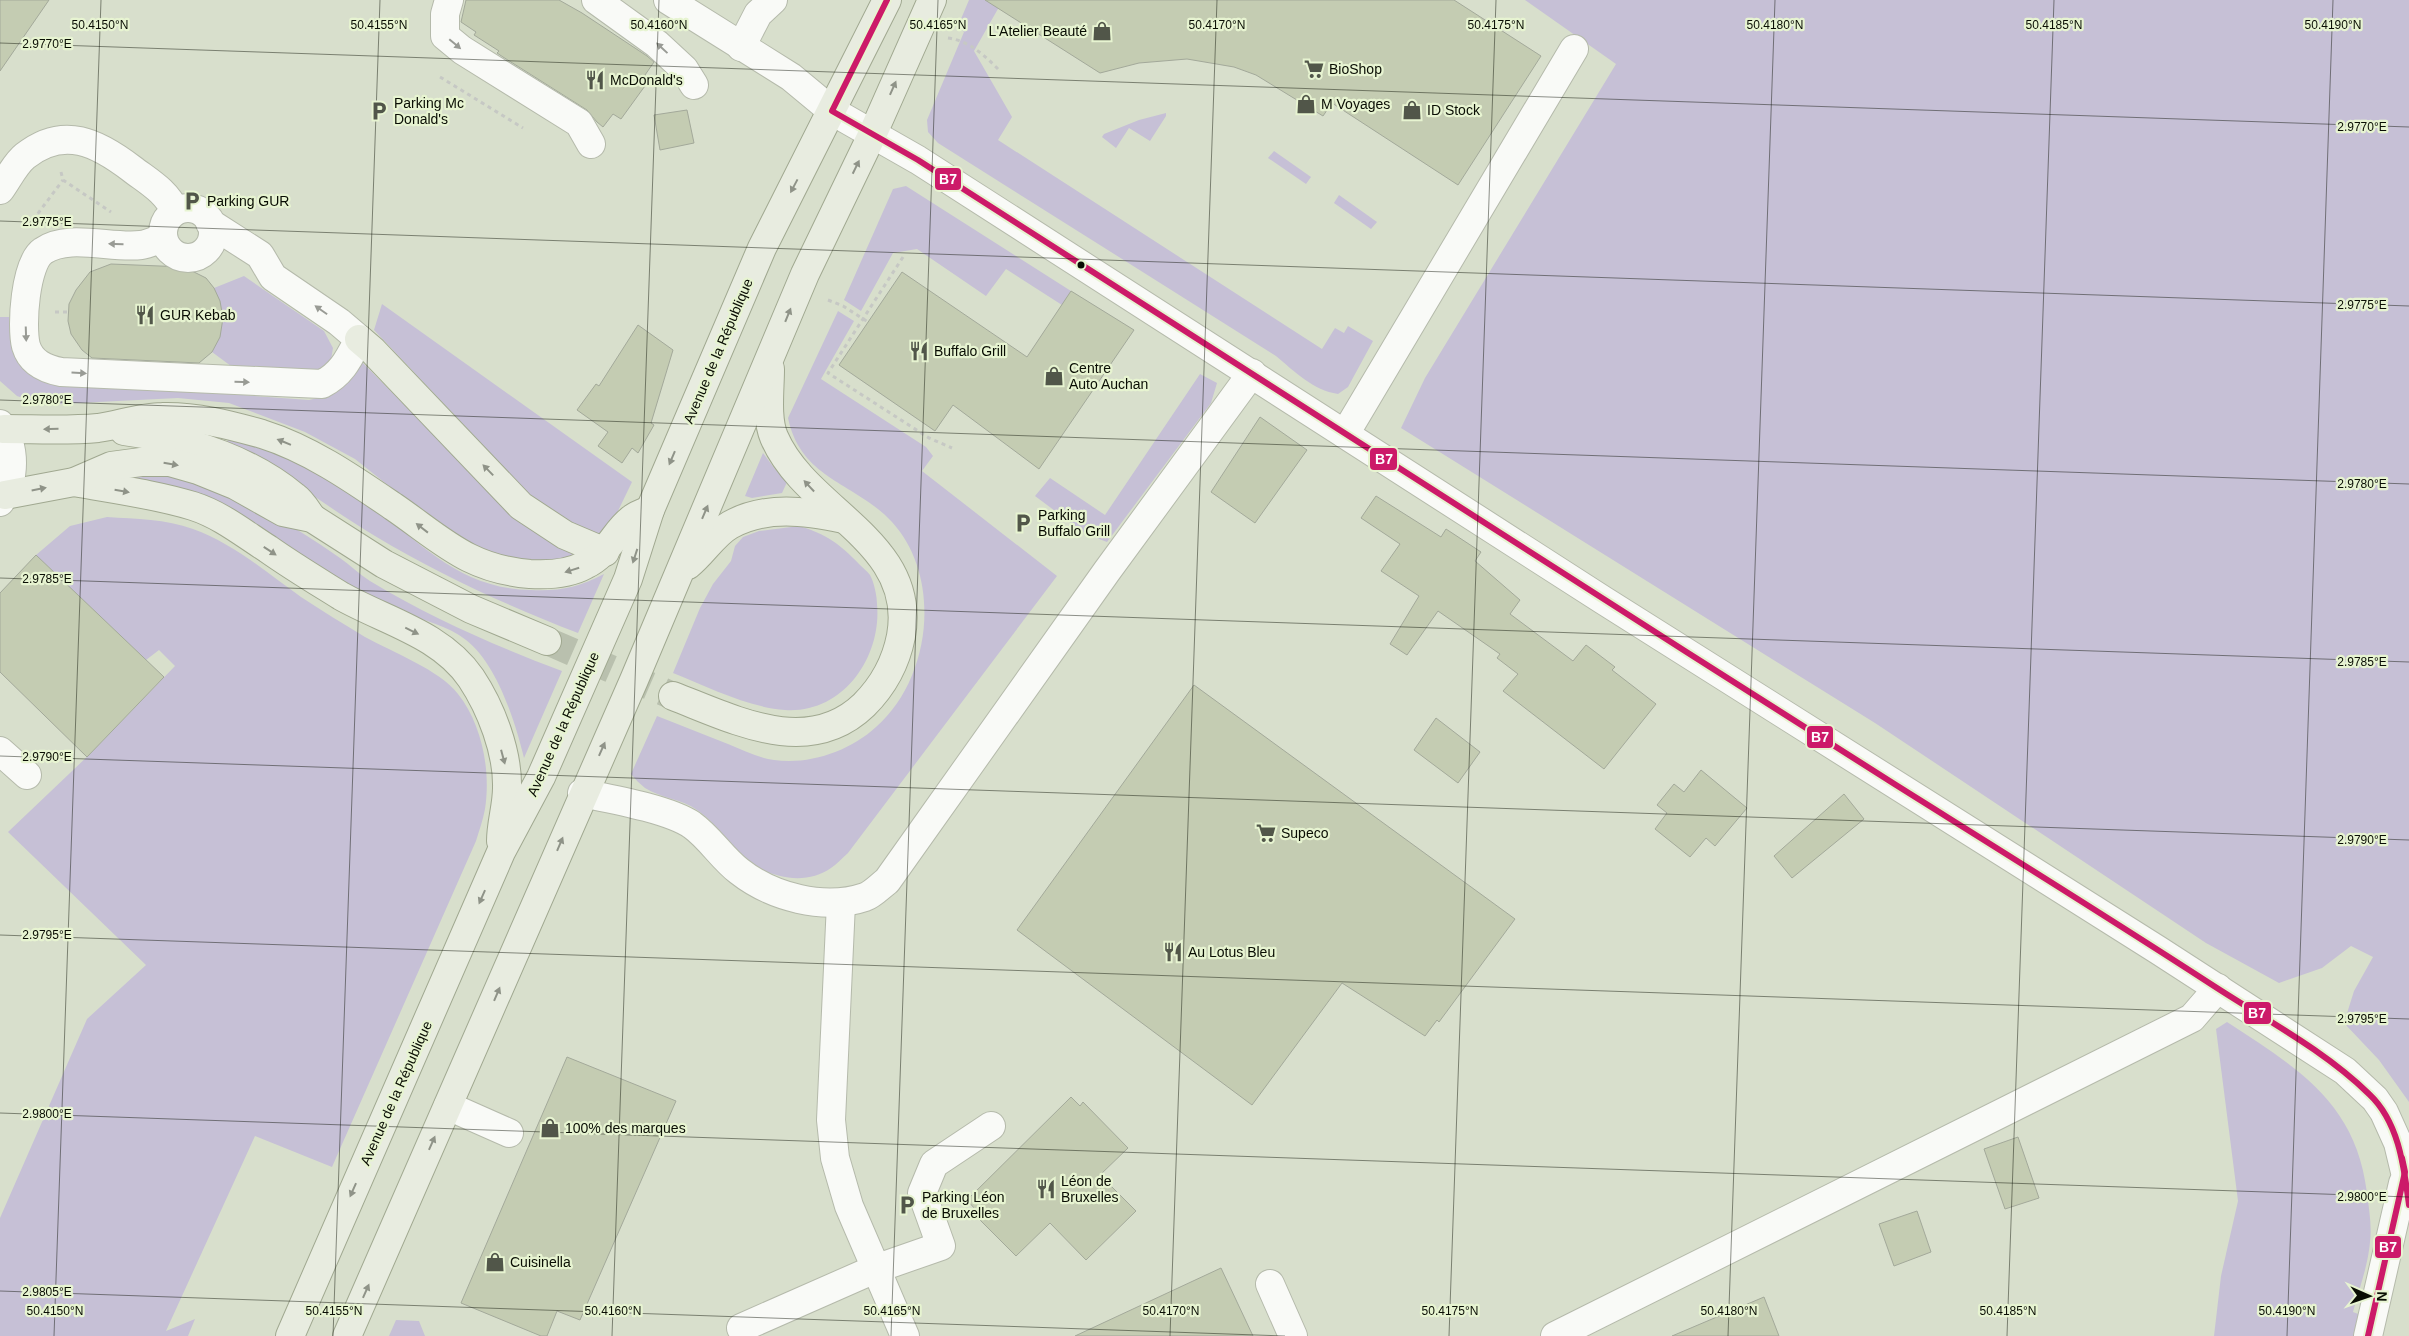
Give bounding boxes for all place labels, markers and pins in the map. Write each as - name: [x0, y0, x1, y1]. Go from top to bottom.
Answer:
- shop icon: L'Atelier Beauté: [1091, 20, 1113, 42]
- place label: L'Atelier Beauté: [989, 23, 1087, 39]
- supermarket icon: BioShop: [1303, 58, 1325, 80]
- place label: BioShop: [1329, 61, 1382, 77]
- restaurant icon: McDonald's: [584, 69, 606, 91]
- place label: McDonald's: [610, 72, 683, 88]
- shop icon: M Voyages: [1295, 93, 1317, 115]
- place label: Parking Mc Donald's: [394, 95, 464, 127]
- place label: M Voyages: [1321, 96, 1390, 112]
- shop icon: ID Stock: [1401, 99, 1423, 121]
- parking icon: Parking Mc Donald's: [368, 100, 390, 122]
- place label: ID Stock: [1427, 102, 1481, 118]
- parking icon: Parking GUR: [181, 190, 203, 212]
- place label: Parking GUR: [207, 193, 289, 209]
- unlabelled marker: [1076, 260, 1086, 270]
- restaurant icon: GUR Kebab: [134, 304, 156, 326]
- place label: GUR Kebab: [160, 307, 236, 323]
- restaurant icon: Buffalo Grill: [908, 340, 930, 362]
- place label: Buffalo Grill: [934, 343, 1006, 359]
- place label: Centre Auto Auchan: [1069, 360, 1148, 392]
- shop icon: Centre Auto Auchan: [1043, 365, 1065, 387]
- place label: Parking Buffalo Grill: [1038, 507, 1110, 539]
- parking icon: Parking Buffalo Grill: [1012, 512, 1034, 534]
- supermarket icon: Supeco: [1255, 822, 1277, 844]
- place label: Supeco: [1281, 825, 1329, 841]
- restaurant icon: Au Lotus Bleu: [1162, 941, 1184, 963]
- place label: Au Lotus Bleu: [1188, 944, 1275, 960]
- shop icon: 100% des marques: [539, 1117, 561, 1139]
- place label: 100% des marques: [565, 1120, 686, 1136]
- place label: Léon de Bruxelles: [1061, 1173, 1119, 1205]
- restaurant icon: Léon de Bruxelles: [1035, 1178, 1057, 1200]
- place label: Parking Léon de Bruxelles: [922, 1189, 1005, 1221]
- parking icon: Parking Léon de Bruxelles: [896, 1194, 918, 1216]
- shop icon: Cuisinella: [484, 1251, 506, 1273]
- place label: Cuisinella: [510, 1254, 571, 1270]

